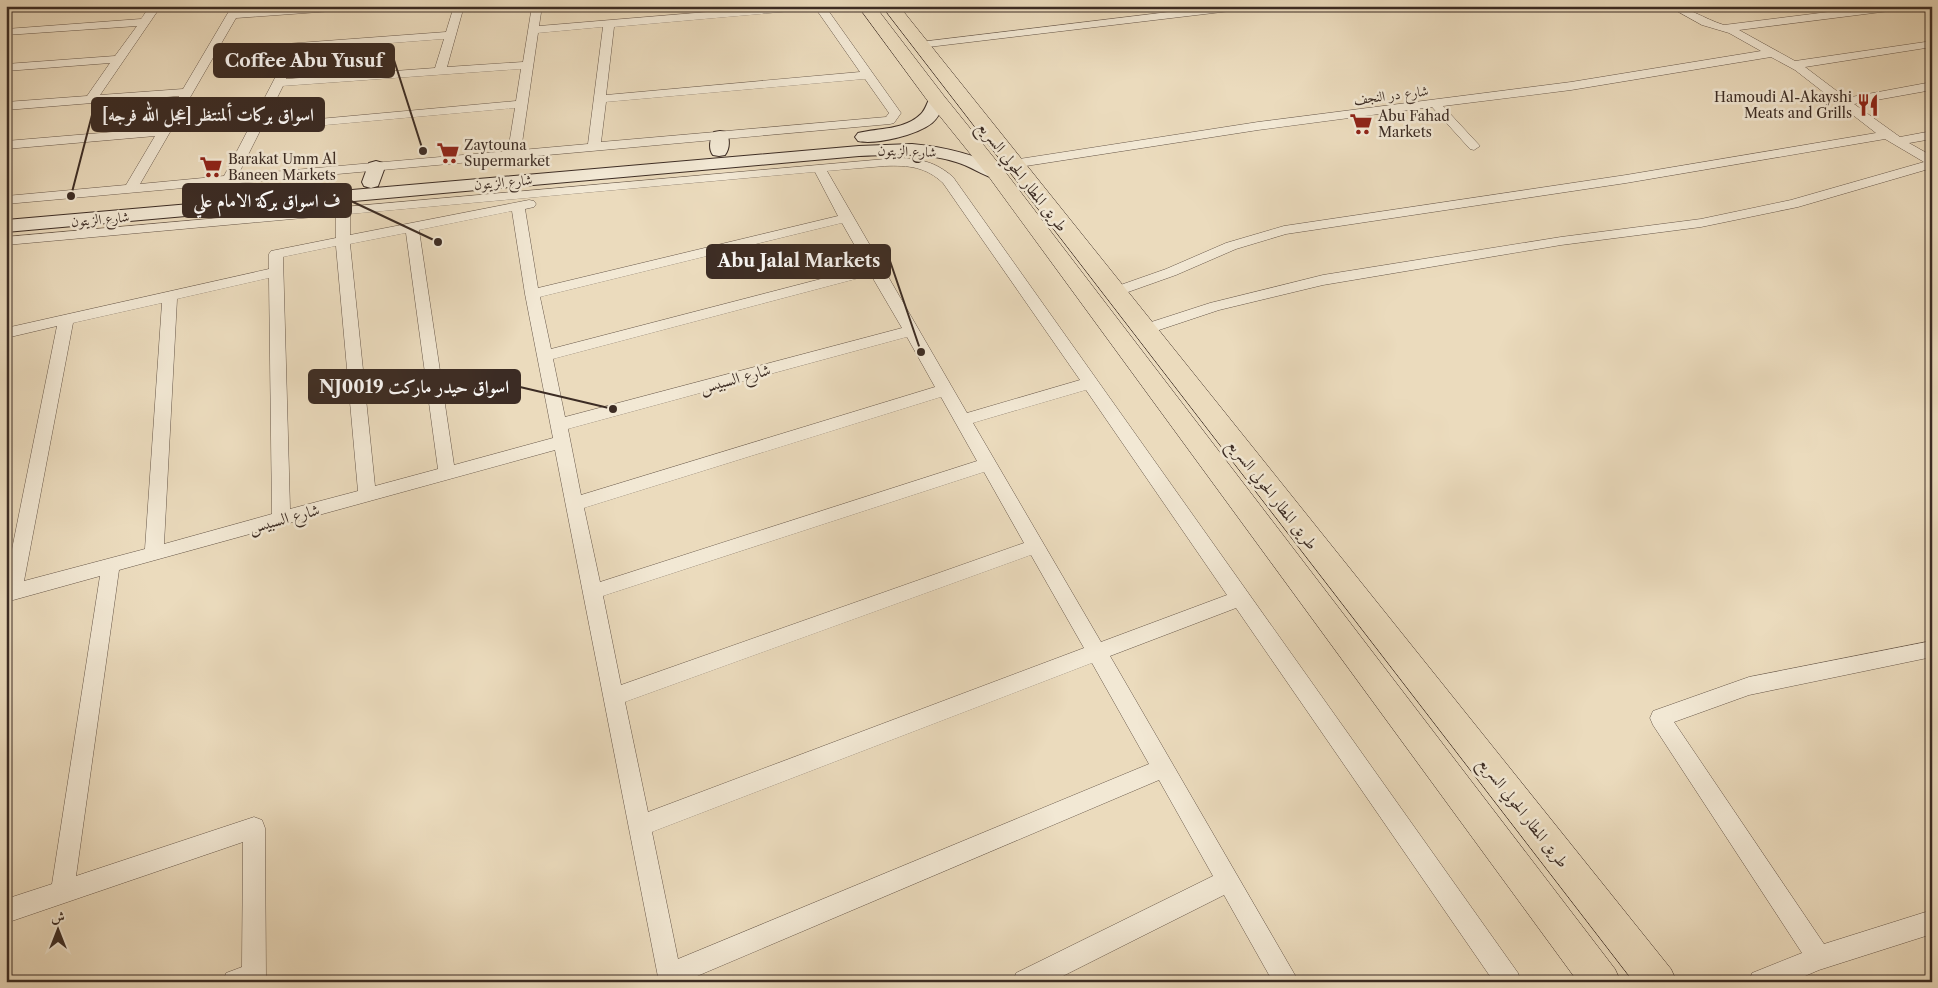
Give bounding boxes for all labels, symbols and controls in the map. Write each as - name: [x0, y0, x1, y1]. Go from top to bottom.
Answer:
- callout: Coffee Abu Yusuf: [214, 44, 394, 77]
- text: Coffee Abu Yusuf: [225, 50, 386, 72]
- street label: شارع در النجف: [1353, 81, 1430, 111]
- place label: Hamoudi Al-Akayshi Meats and Grills: [1714, 88, 1852, 122]
- restaurant icon: Hamoudi Al-Akayshi Meats and Grills: [1855, 92, 1881, 118]
- callout: اسواق بركات ألمنتظر [عجل الله فرجه]: [92, 98, 324, 131]
- text: اسواق بركات ألمنتظر [عجل الله فرجه]: [102, 100, 314, 128]
- place label: Abu Fahad Markets: [1377, 107, 1450, 141]
- supermarket icon: Abu Fahad Markets: [1348, 111, 1374, 137]
- street label: طريق المطار الحولي السريع: [969, 117, 1072, 239]
- place label: Zaytouna Supermarket: [464, 136, 550, 170]
- supermarket icon: Zaytouna Supermarket: [435, 140, 461, 166]
- street label: شارع الزيتون: [877, 141, 937, 164]
- place label: Barakat Umm Al Baneen Markets: [228, 150, 336, 184]
- supermarket icon: Barakat Umm Al Baneen Markets: [198, 154, 224, 180]
- street label: شارع الزيتون: [473, 170, 533, 197]
- callout: ف اسواق بركة الامام علي: [183, 184, 351, 217]
- text: ف اسواق بركة الامام علي: [192, 190, 341, 219]
- street label: شارع الزيتون: [70, 207, 130, 234]
- callout: Abu Jalal Markets: [707, 245, 890, 278]
- text: Abu Jalal Markets: [717, 250, 880, 272]
- street label: شارع السبيس: [697, 359, 774, 401]
- callout: NJ0019 اسواق حيدر ماركت: [309, 370, 520, 403]
- text: NJ0019 اسواق حيدر ماركت: [319, 376, 509, 398]
- street label: طريق المطار الحولي السريع: [1219, 435, 1322, 557]
- street label: شارع السبيس: [246, 499, 323, 541]
- street label: طريق المطار الحولي السريع: [1470, 753, 1573, 875]
- north arrow: [32, 906, 82, 956]
- text: ش: [51, 908, 65, 926]

